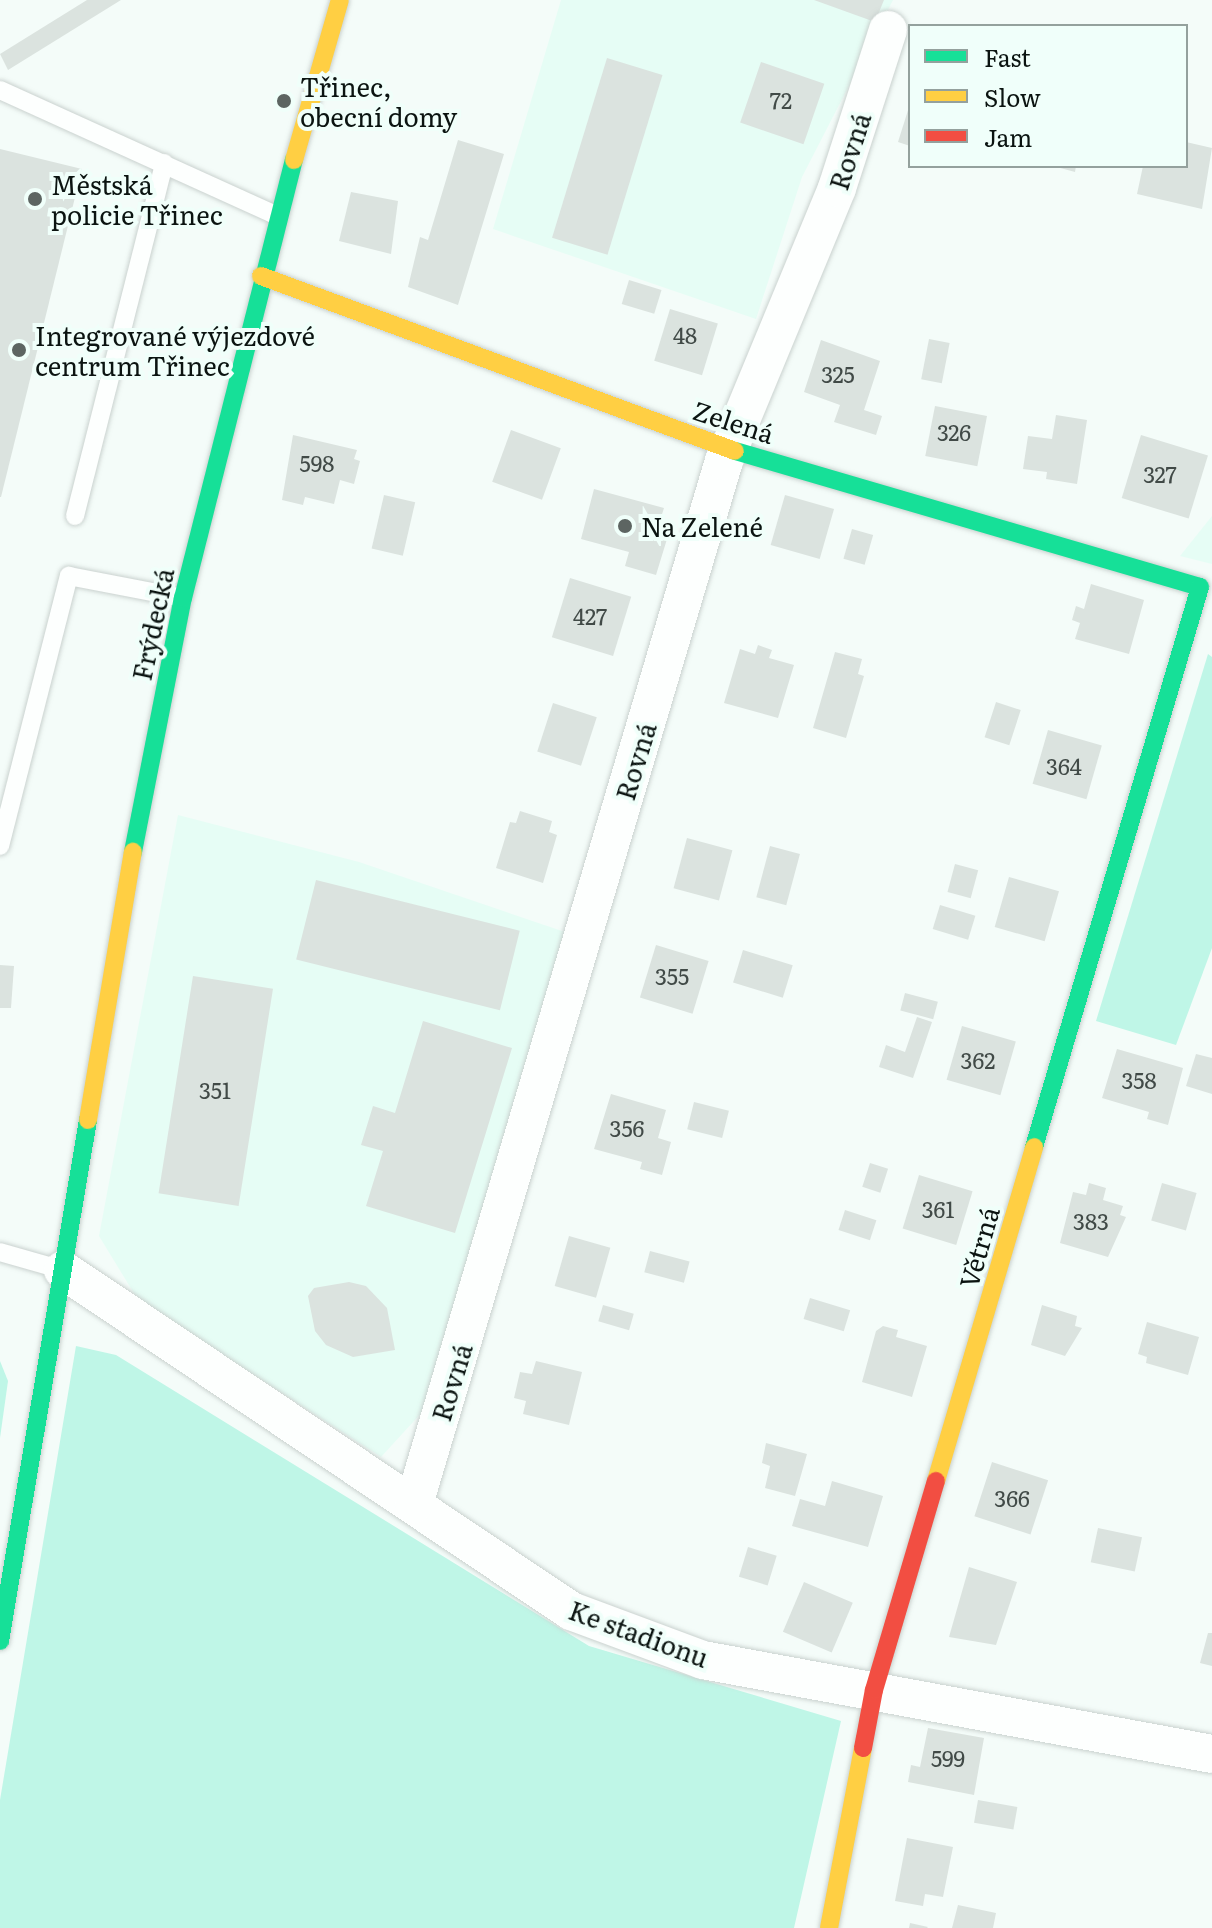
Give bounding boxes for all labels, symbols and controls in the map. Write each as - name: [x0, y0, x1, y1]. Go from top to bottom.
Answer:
- legend: [908, 24, 1188, 168]
- text: Fast: [984, 39, 1031, 74]
- place label: Třinec, obecní domy: [300, 70, 457, 132]
- text: Slow: [984, 79, 1041, 114]
- house number: 72: [770, 87, 792, 113]
- marker: Třinec, obecní domy: [275, 92, 293, 110]
- street label: Rovná: [822, 108, 876, 194]
- text: Jam: [984, 119, 1032, 154]
- place label: Městská policie Třinec: [51, 168, 223, 230]
- marker: Městská policie Třinec: [26, 190, 44, 208]
- place label: Integrované výjezdové centrum Třinec: [35, 319, 315, 380]
- house number: 48: [673, 322, 697, 348]
- marker: Integrované výjezdové centrum Třinec: [10, 341, 28, 359]
- house number: 325: [821, 361, 855, 387]
- street label: Zelená: [690, 393, 778, 449]
- house number: 326: [937, 419, 971, 445]
- house number: 598: [300, 450, 334, 476]
- house number: 327: [1143, 461, 1177, 487]
- place label: Na Zelené: [641, 510, 763, 542]
- marker: Na Zelené: [616, 517, 634, 535]
- street label: Frýdecká: [125, 565, 179, 683]
- house number: 427: [573, 603, 607, 629]
- street label: Rovná: [608, 718, 662, 804]
- house number: 364: [1046, 753, 1082, 779]
- house number: 355: [655, 963, 689, 989]
- house number: 362: [961, 1047, 995, 1073]
- house number: 358: [1121, 1067, 1157, 1093]
- house number: 351: [199, 1077, 231, 1103]
- house number: 356: [610, 1115, 644, 1141]
- house number: 361: [922, 1196, 954, 1222]
- street label: Větrná: [952, 1203, 1004, 1291]
- house number: 383: [1073, 1208, 1109, 1234]
- street label: Rovná: [424, 1339, 478, 1425]
- house number: 366: [994, 1485, 1030, 1511]
- street label: Ke stadionu: [565, 1593, 713, 1673]
- house number: 599: [931, 1745, 965, 1771]

